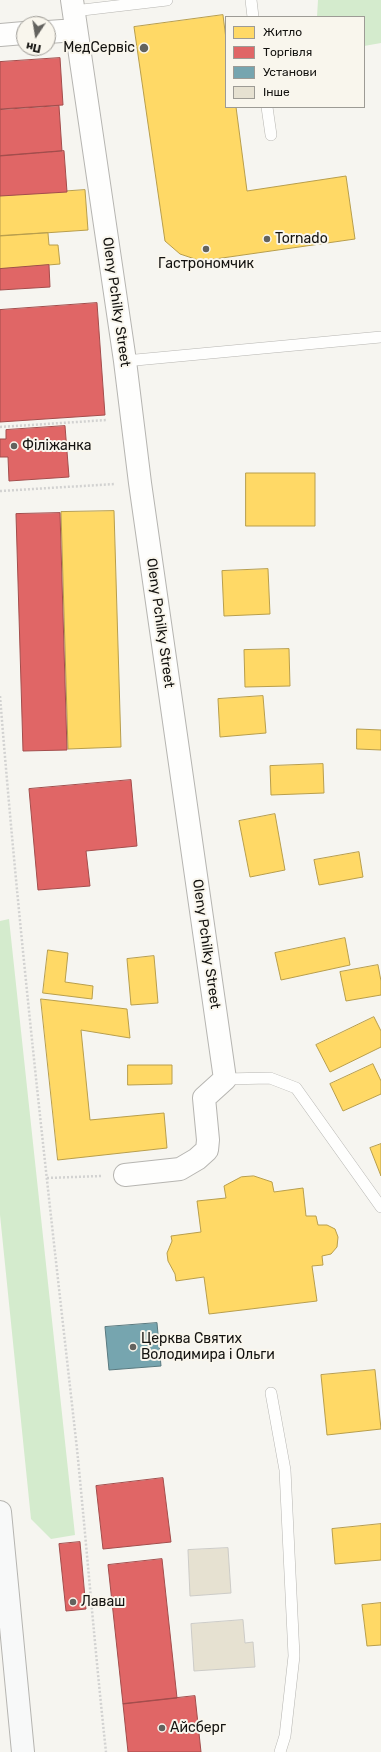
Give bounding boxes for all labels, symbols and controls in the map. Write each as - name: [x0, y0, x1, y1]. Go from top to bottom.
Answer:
- north arrow: [16, 16, 56, 56]
- legend: [225, 16, 365, 108]
- text: Житло: [263, 25, 302, 39]
- text: Пн: [25, 39, 42, 55]
- place label: МедСервіс: [63, 40, 135, 56]
- marker: МедСервіс: [138, 42, 150, 54]
- text: Торгівля: [263, 45, 312, 59]
- text: Установи: [263, 65, 317, 79]
- text: Інше: [263, 85, 290, 99]
- place label: Tornado: [275, 231, 328, 247]
- marker: Tornado: [262, 234, 272, 244]
- street label: Oleny Pchilky Street: [99, 236, 133, 368]
- marker: Гастрономчик: [201, 244, 211, 254]
- place label: Гастрономчик: [158, 256, 254, 272]
- place label: Філіжанка: [22, 438, 92, 454]
- marker: Філіжанка: [9, 441, 19, 451]
- street label: Oleny Pchilky Street: [143, 557, 177, 689]
- street label: Oleny Pchilky Street: [189, 878, 223, 1010]
- place label: Церква Святих Володимира і Ольги: [141, 1331, 275, 1364]
- marker: Церква Святих Володимира і Ольги: [128, 1342, 138, 1352]
- place label: Лаваш: [81, 1594, 125, 1610]
- marker: Лаваш: [68, 1597, 78, 1607]
- place label: Айсберг: [170, 1720, 226, 1736]
- marker: Айсберг: [157, 1723, 167, 1733]

